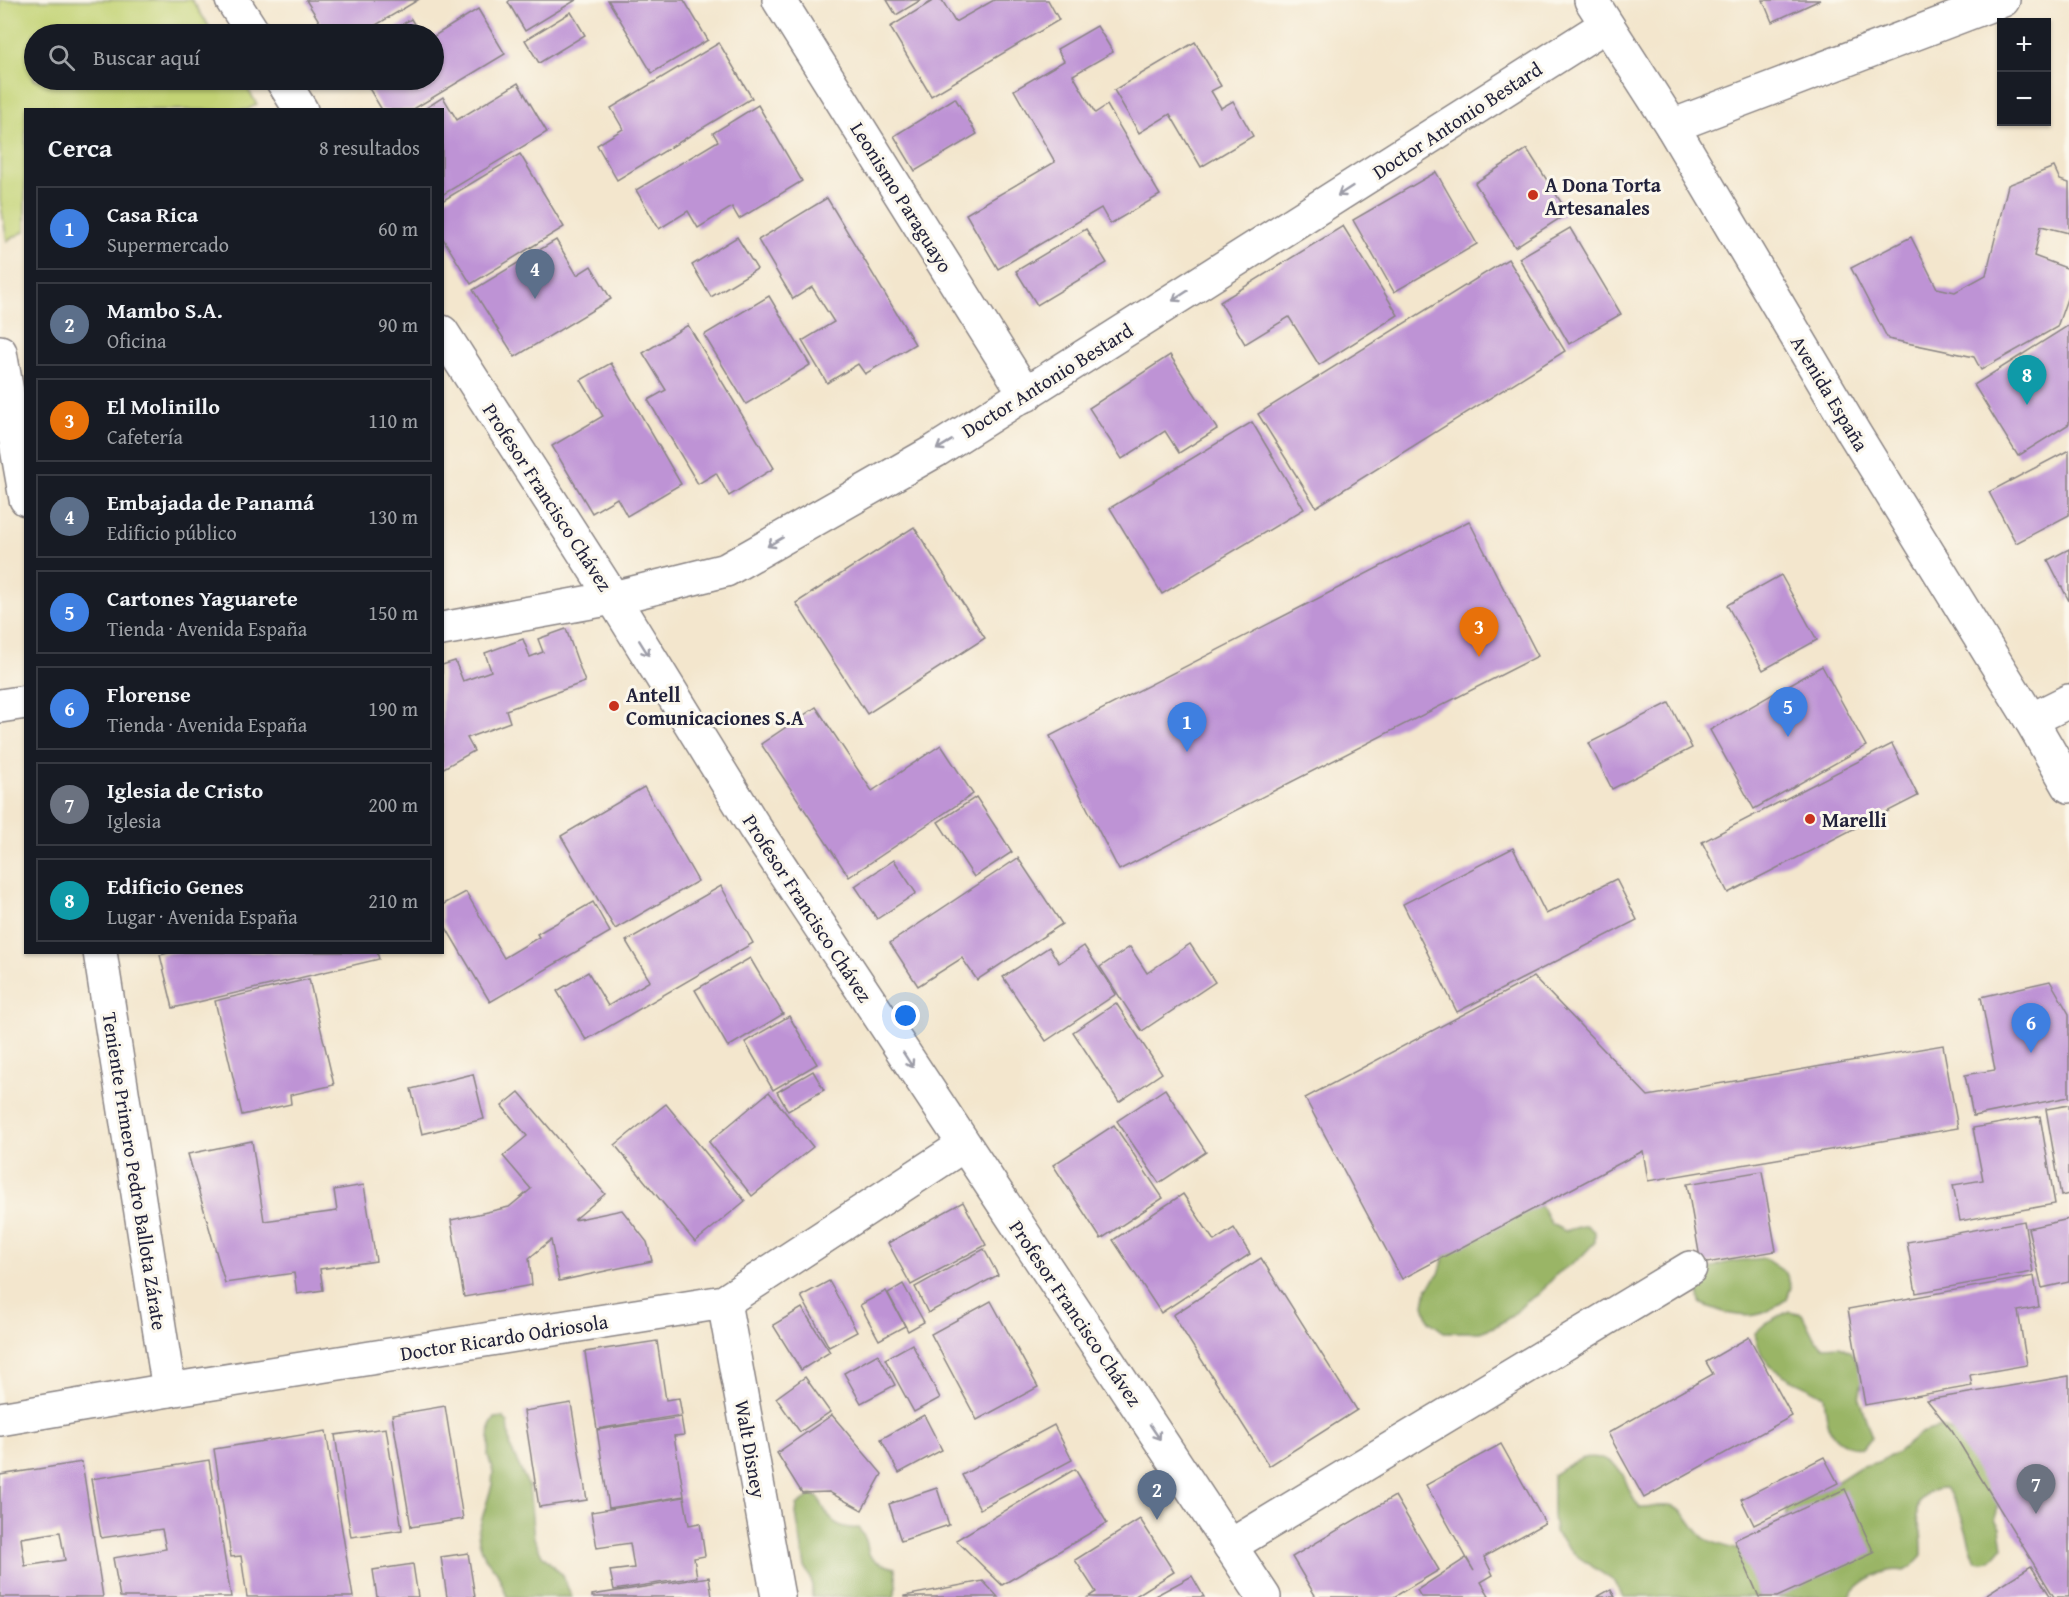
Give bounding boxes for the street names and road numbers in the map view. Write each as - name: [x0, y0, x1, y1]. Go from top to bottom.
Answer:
- street label: Doctor Antonio Bestard: [1366, 54, 1548, 186]
- street label: Leonismo Paraguayo: [844, 116, 960, 278]
- street label: Doctor Antonio Bestard: [956, 315, 1139, 445]
- street label: Avenida España: [1784, 330, 1876, 457]
- street label: Profesor Francisco Chávez: [476, 397, 620, 597]
- street label: Profesor Francisco Chávez: [736, 808, 880, 1008]
- street label: Teniente Primero Pedro Ballota Zárate: [96, 1010, 174, 1332]
- street label: Profesor Francisco Chávez: [1003, 1214, 1149, 1412]
- street label: Doctor Ricardo Odriosola: [398, 1306, 611, 1368]
- street label: Walt Disney: [728, 1398, 774, 1500]

